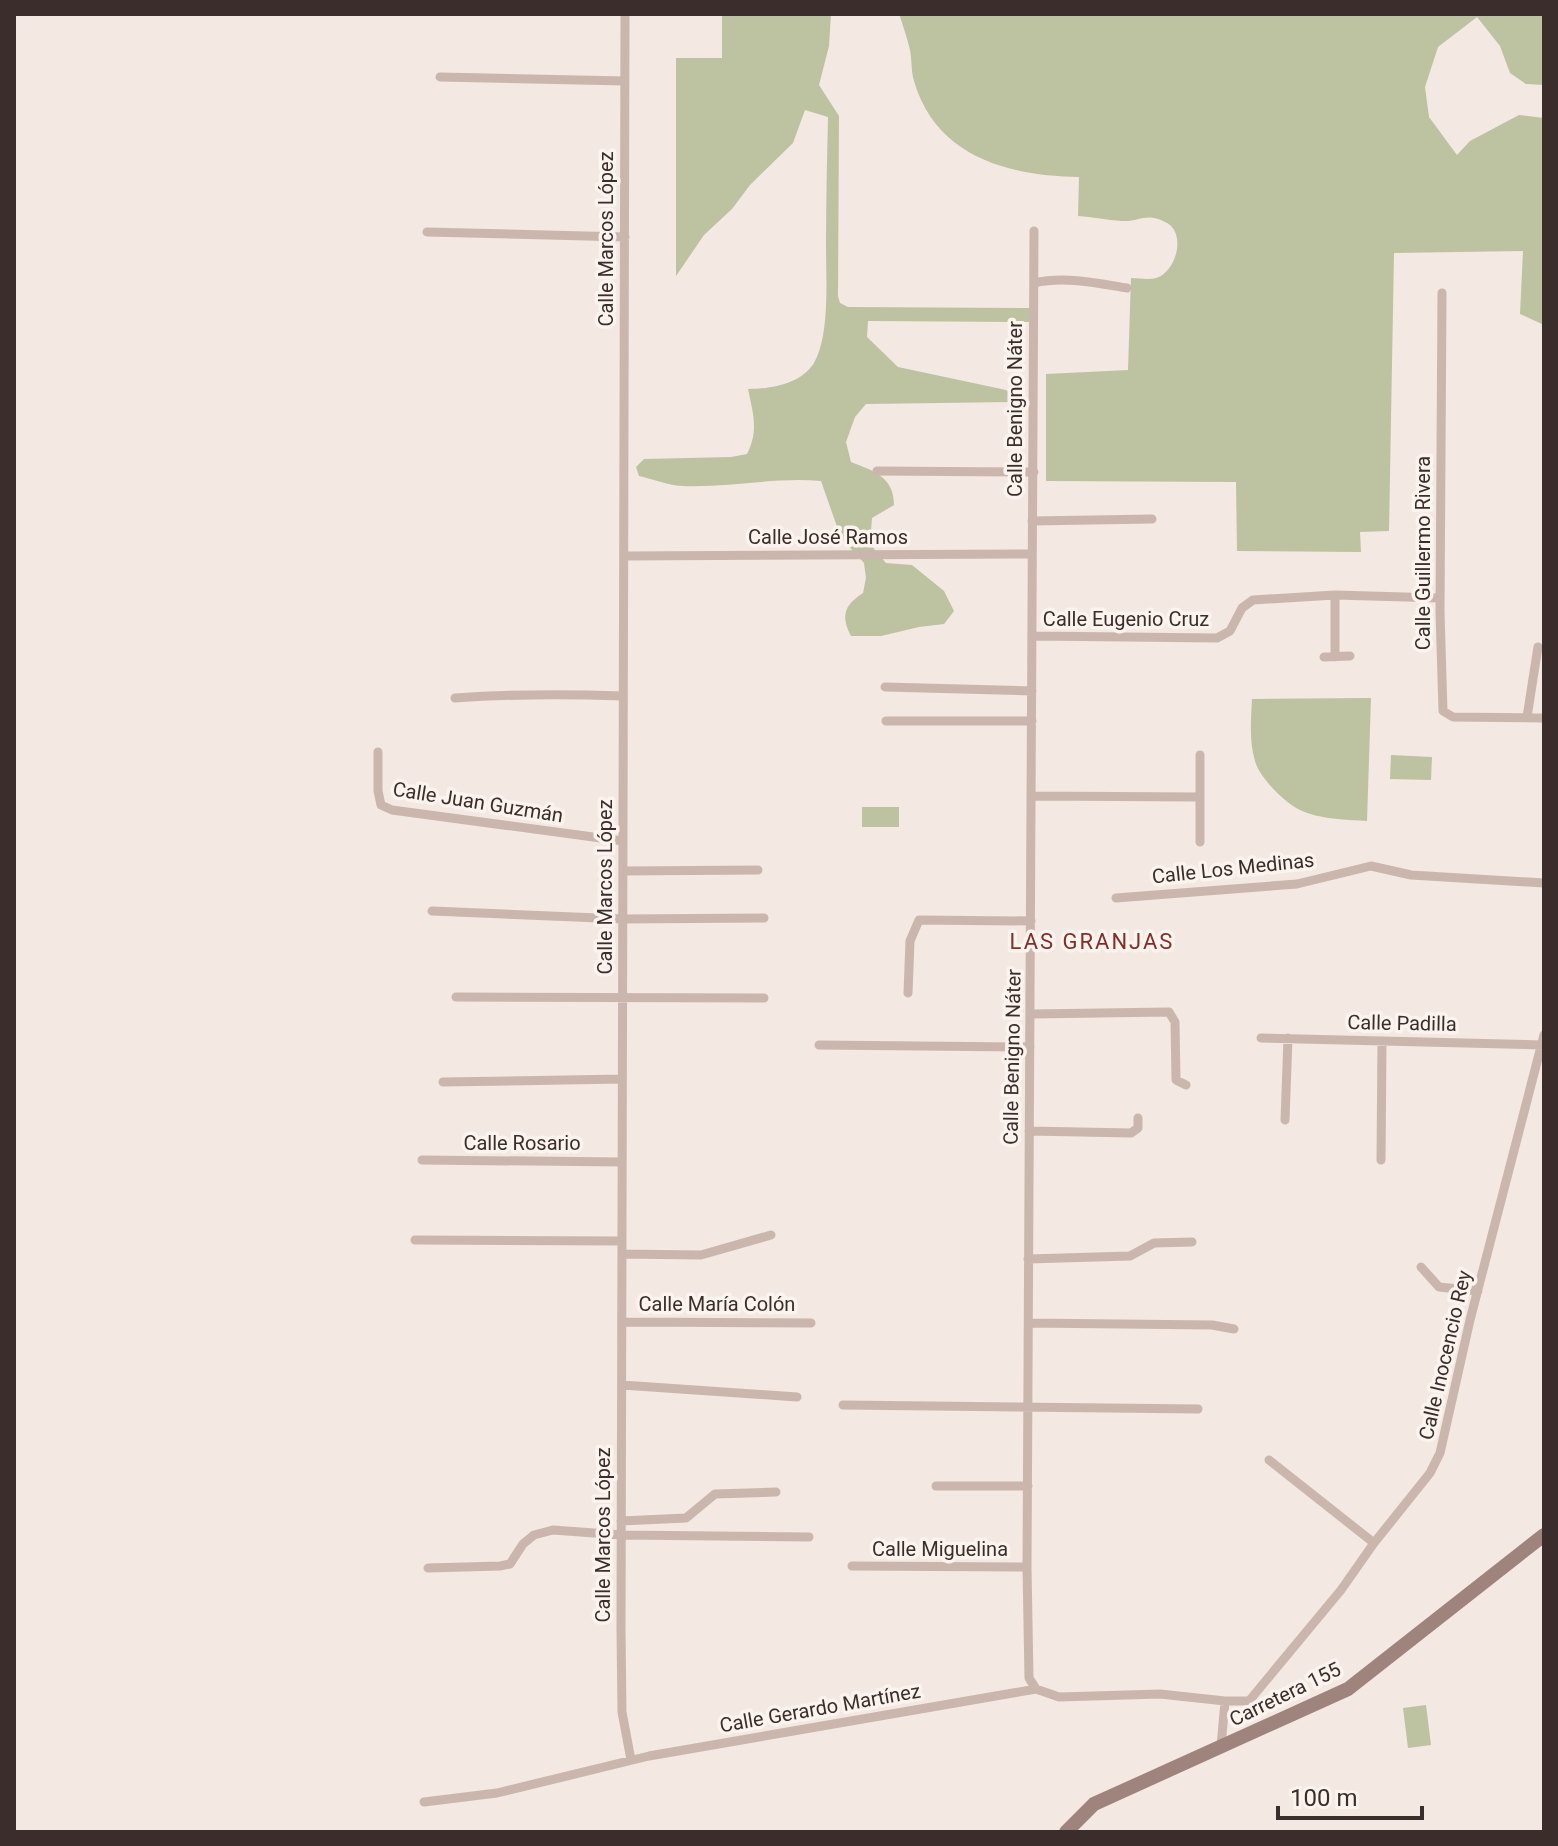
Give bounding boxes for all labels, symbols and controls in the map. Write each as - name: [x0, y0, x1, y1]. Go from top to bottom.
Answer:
- street label: Calle Marcos López: [594, 151, 618, 327]
- street label: Calle Benigno Náter: [1003, 321, 1027, 497]
- street label: Calle Guillermo Rivera: [1411, 456, 1435, 650]
- street label: Calle José Ramos: [748, 525, 908, 549]
- street label: Calle Eugenio Cruz: [1043, 607, 1209, 631]
- street label: Calle Juan Guzmán: [391, 777, 565, 827]
- street label: Calle Marcos López: [593, 799, 617, 975]
- street label: Calle Los Medinas: [1151, 848, 1315, 888]
- district label: LAS GRANJAS: [1010, 929, 1174, 954]
- street label: Calle Benigno Náter: [998, 969, 1026, 1145]
- street label: Calle Padilla: [1347, 1010, 1457, 1036]
- street label: Calle Rosario: [463, 1131, 581, 1155]
- street label: Calle Inocencio Rey: [1414, 1267, 1476, 1442]
- street label: Calle María Colón: [639, 1292, 795, 1316]
- street label: Calle Marcos López: [591, 1447, 615, 1623]
- street label: Calle Miguelina: [872, 1537, 1008, 1561]
- street label: Carretera 155: [1225, 1657, 1345, 1731]
- street label: Calle Gerardo Martínez: [718, 1678, 922, 1737]
- scale bar: [1278, 1770, 1422, 1820]
- text: 100 m: [1290, 1784, 1357, 1812]

